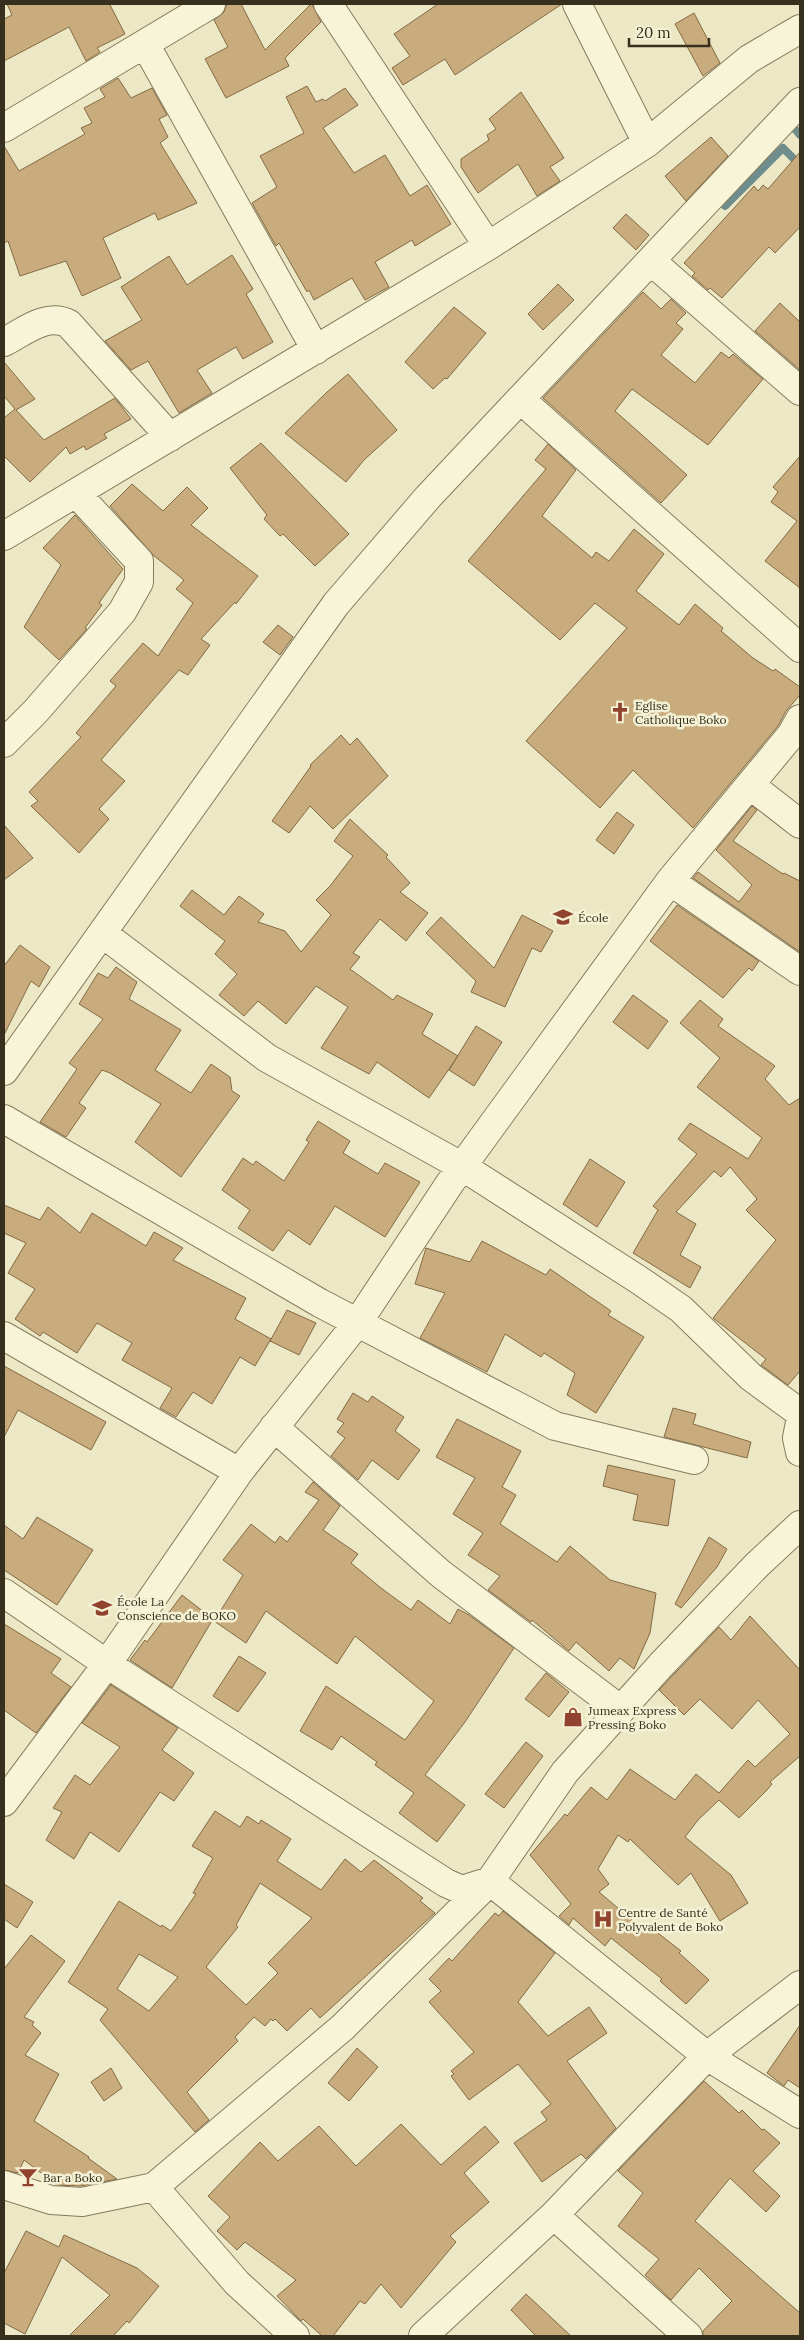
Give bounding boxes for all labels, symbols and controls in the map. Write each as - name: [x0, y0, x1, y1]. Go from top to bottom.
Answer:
- scale bar: [629, 15, 709, 47]
- text: 20 m: [636, 23, 671, 42]
- place label: Eglise Catholique Boko: [635, 698, 727, 727]
- church icon: Eglise Catholique Boko: [609, 701, 631, 723]
- school or university icon: École: [552, 906, 574, 928]
- place label: École: [578, 910, 609, 925]
- place label: École La Conscience de BOKO: [117, 1594, 236, 1623]
- school or university icon: École La Conscience de BOKO: [91, 1597, 113, 1619]
- place label: Jumeax Express Pressing Boko: [587, 1703, 677, 1732]
- shop icon: Jumeax Express Pressing Boko: [562, 1706, 584, 1728]
- place label: Centre de Santé Polyvalent de Boko: [618, 1905, 723, 1934]
- hospital icon: Centre de Santé Polyvalent de Boko: [592, 1908, 614, 1930]
- bar icon: Bar a Boko: [17, 2166, 39, 2188]
- place label: Bar a Boko: [43, 2170, 102, 2185]

